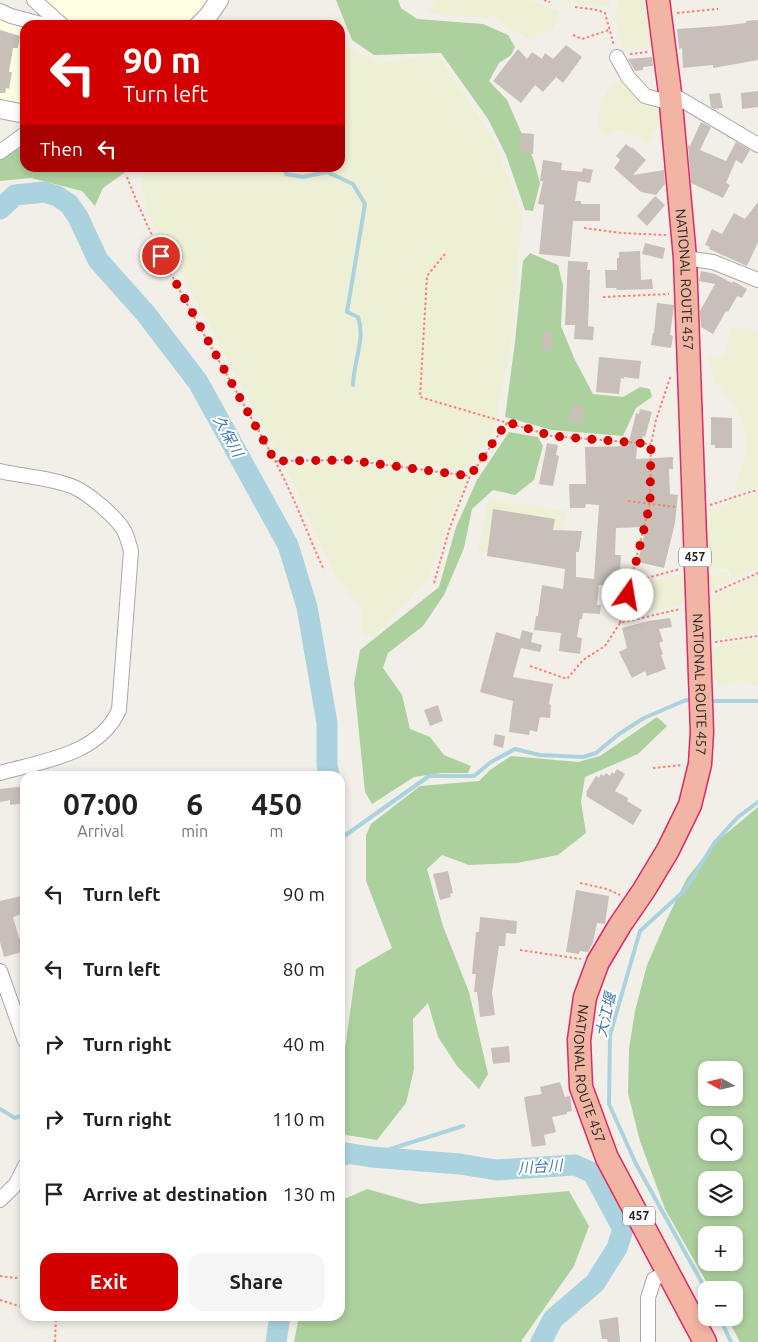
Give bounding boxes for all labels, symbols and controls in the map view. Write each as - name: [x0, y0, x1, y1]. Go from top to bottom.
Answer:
- icon: left: [40, 40, 105, 105]
- text: 90 m: [123, 40, 201, 80]
- text: Turn left: [123, 81, 208, 106]
- icon: left: [93, 135, 121, 163]
- text: Then: [40, 138, 83, 160]
- street label: NATIONAL ROUTE 457: [673, 208, 696, 351]
- pin: [140, 235, 182, 277]
- icon: arrive: [147, 242, 175, 270]
- water label: 久保川: [210, 412, 248, 461]
- road number: 457: [679, 548, 711, 566]
- position arrow: [601, 568, 653, 620]
- street label: NATIONAL ROUTE 457: [690, 613, 710, 756]
- text: 07:00: [63, 787, 138, 821]
- text: 6: [186, 787, 203, 821]
- text: 450: [251, 787, 302, 821]
- text: Arrival: [77, 822, 124, 840]
- text: min: [181, 822, 208, 840]
- text: m: [270, 822, 283, 840]
- icon: left: [40, 880, 68, 908]
- text: Turn left: [83, 883, 161, 905]
- text: 90 m: [283, 883, 325, 905]
- icon: left: [40, 955, 68, 983]
- text: Turn left: [83, 958, 161, 980]
- text: 80 m: [283, 958, 325, 980]
- water label: 大江堰: [592, 988, 620, 1039]
- street label: NATIONAL ROUTE 457: [570, 1003, 609, 1145]
- icon: right: [40, 1030, 68, 1058]
- text: Turn right: [83, 1033, 171, 1055]
- text: 40 m: [283, 1033, 325, 1055]
- north arrow: [698, 1061, 742, 1106]
- map controls: [698, 1061, 743, 1326]
- icon: right: [40, 1105, 68, 1133]
- text: Turn right: [83, 1108, 171, 1130]
- text: 110 m: [272, 1108, 325, 1130]
- button: search: [698, 1116, 743, 1161]
- water label: 川台川: [517, 1156, 565, 1177]
- button: layers: [698, 1171, 743, 1216]
- icon: arrive: [40, 1180, 68, 1208]
- text: Arrive at destination: [83, 1183, 268, 1205]
- text: 130 m: [283, 1183, 336, 1205]
- road number: 457: [623, 1206, 655, 1226]
- button: +: [698, 1226, 743, 1271]
- button: Exit: [40, 1253, 178, 1311]
- button: Share: [188, 1253, 325, 1311]
- button: −: [698, 1281, 743, 1326]

